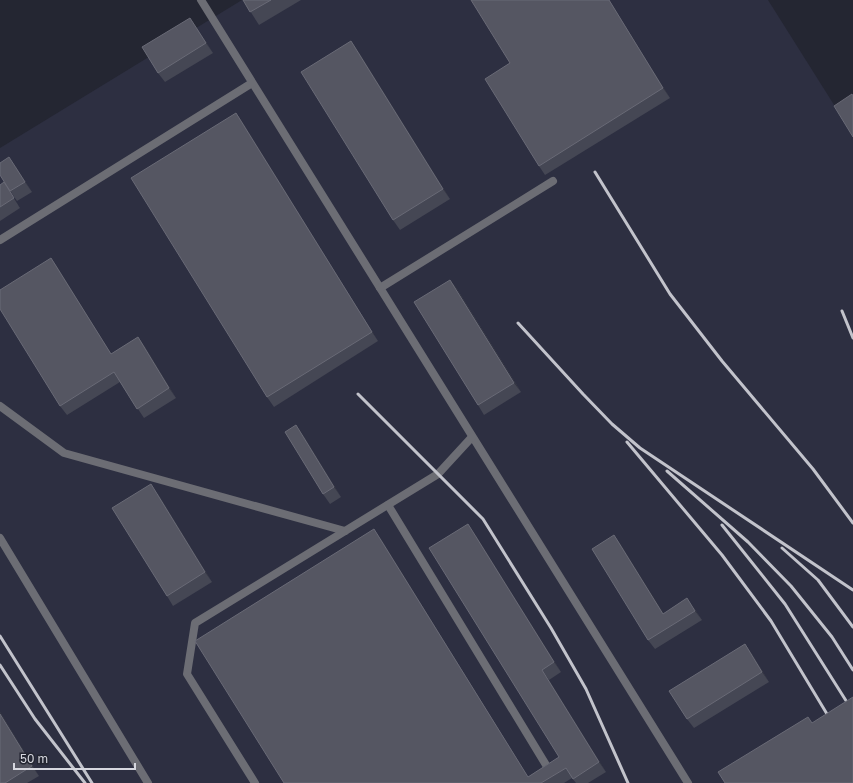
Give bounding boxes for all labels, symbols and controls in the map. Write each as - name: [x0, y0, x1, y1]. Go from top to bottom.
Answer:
- scale bar: [14, 745, 135, 771]
- text: 50 m: [20, 751, 48, 766]

